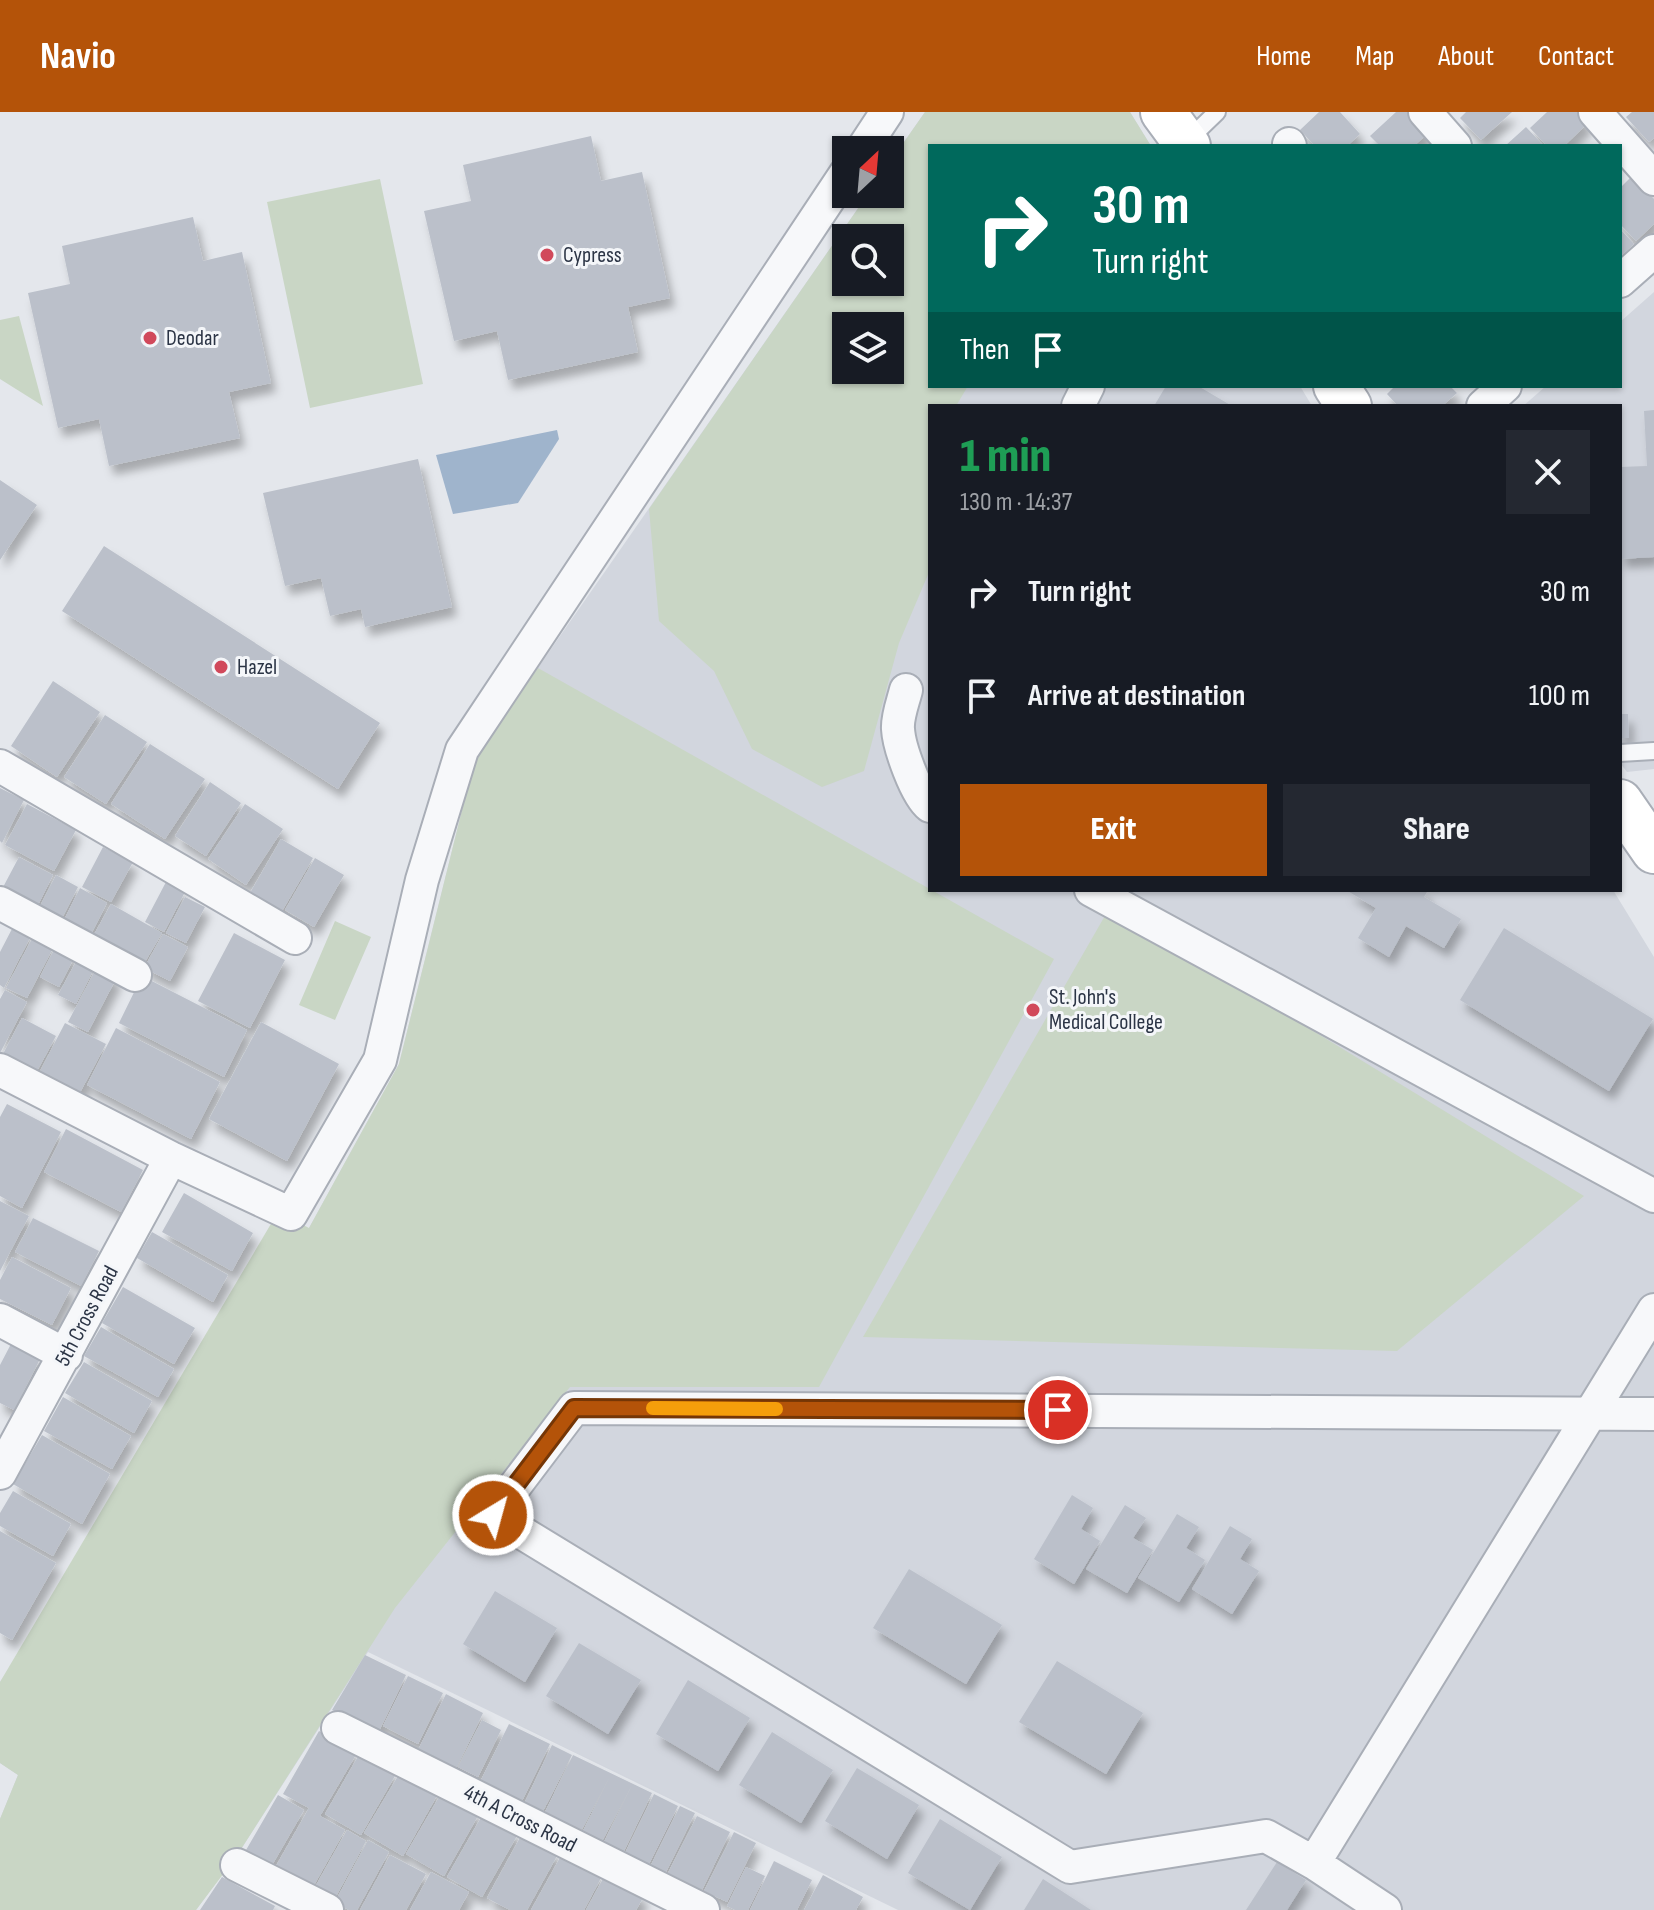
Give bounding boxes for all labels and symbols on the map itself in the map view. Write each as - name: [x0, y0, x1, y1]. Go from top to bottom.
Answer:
- north arrow: [832, 136, 904, 208]
- place label: Cypress: [563, 242, 622, 269]
- marker: Cypress: [538, 246, 556, 264]
- place label: Deodar: [166, 325, 219, 352]
- marker: Deodar: [141, 329, 159, 347]
- place label: Hazel: [237, 654, 277, 681]
- marker: Hazel: [212, 658, 230, 676]
- place label: St. John's Medical College: [1049, 984, 1163, 1036]
- marker: St. John's Medical College: [1024, 1001, 1042, 1019]
- street label: 5th Cross Road: [49, 1261, 125, 1371]
- pin: [1024, 1376, 1092, 1444]
- position arrow: [451, 1473, 535, 1557]
- street label: 4th A Cross Road: [459, 1779, 581, 1859]

